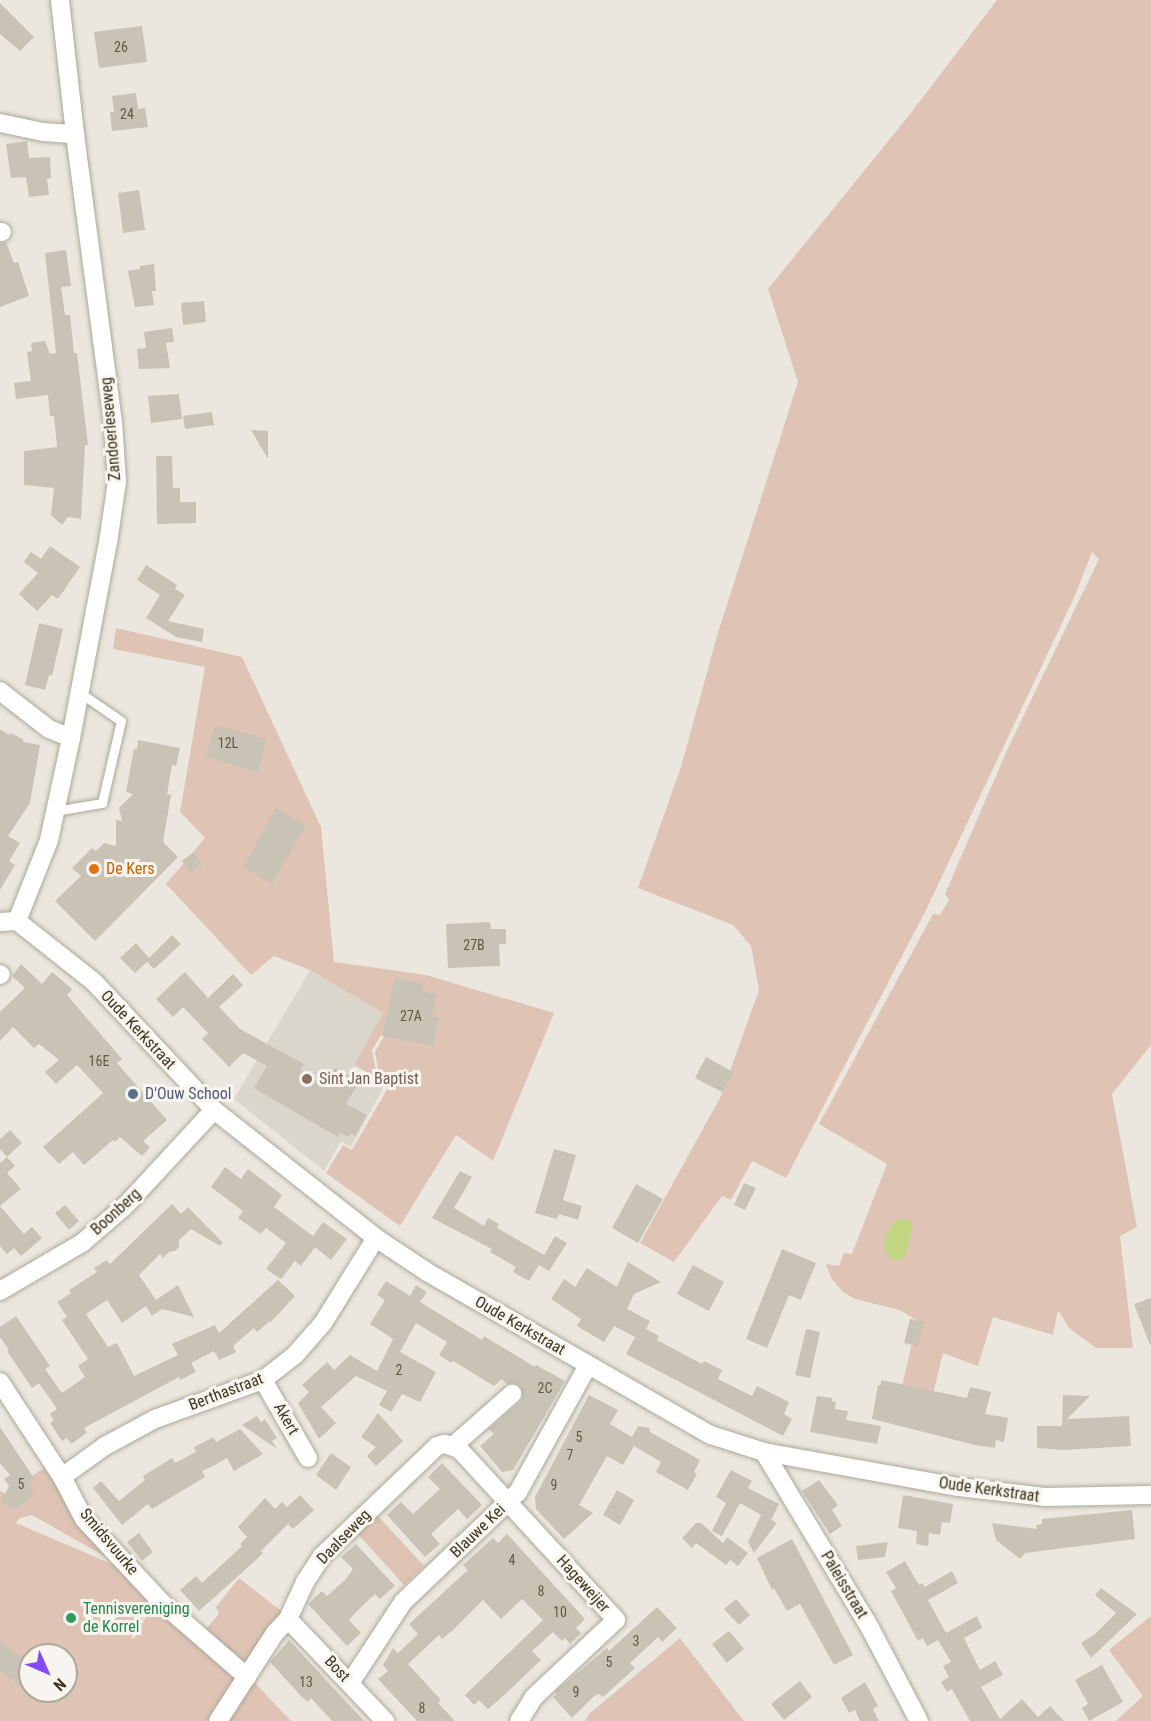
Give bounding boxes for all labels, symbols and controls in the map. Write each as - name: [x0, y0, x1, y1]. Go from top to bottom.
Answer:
- house number: 26: [114, 39, 128, 55]
- house number: 24: [120, 106, 134, 122]
- street label: Zandoerleseweg: [97, 376, 125, 482]
- house number: 12L: [218, 735, 238, 751]
- place label: De Kers: [106, 859, 154, 879]
- marker: De Kers: [87, 862, 101, 876]
- house number: 27B: [463, 937, 485, 953]
- street label: Oude Kerkstraat: [96, 986, 180, 1074]
- house number: 27A: [400, 1008, 422, 1024]
- house number: 16E: [89, 1053, 109, 1069]
- place label: Sint Jan Baptist: [319, 1069, 419, 1089]
- marker: Sint Jan Baptist: [300, 1072, 314, 1086]
- place label: D'Ouw School: [145, 1084, 232, 1104]
- marker: D'Ouw School: [126, 1087, 140, 1101]
- street label: Boonberg: [87, 1185, 145, 1239]
- street label: Oude Kerkstraat: [471, 1292, 569, 1360]
- house number: 2: [396, 1362, 402, 1378]
- street label: Berthastraat: [186, 1369, 266, 1415]
- house number: 2C: [538, 1380, 552, 1396]
- street label: Akert: [269, 1400, 303, 1438]
- house number: 5: [576, 1429, 582, 1445]
- house number: 7: [567, 1447, 573, 1463]
- street label: Oude Kerkstraat: [938, 1473, 1040, 1507]
- house number: 5: [18, 1476, 24, 1492]
- house number: 9: [551, 1477, 557, 1493]
- street label: Blauwe Kei: [446, 1500, 510, 1562]
- street label: Smidsvuurke: [76, 1505, 142, 1579]
- street label: Daalseweg: [313, 1506, 375, 1568]
- street label: Paleisstraat: [816, 1548, 872, 1622]
- street label: Hageweijer: [552, 1551, 614, 1617]
- house number: 4: [509, 1552, 515, 1568]
- house number: 8: [538, 1583, 544, 1599]
- place label: Tennisvereniging de Korrel: [83, 1599, 190, 1637]
- house number: 10: [553, 1604, 567, 1620]
- marker: Tennisvereniging de Korrel: [64, 1611, 78, 1625]
- house number: 3: [633, 1633, 639, 1649]
- north arrow: [18, 1643, 78, 1703]
- street label: Bost: [320, 1652, 354, 1686]
- house number: 5: [606, 1654, 612, 1670]
- text: N: [49, 1674, 70, 1695]
- house number: 13: [299, 1674, 313, 1690]
- house number: 9: [573, 1684, 579, 1700]
- house number: 8: [419, 1700, 425, 1716]

